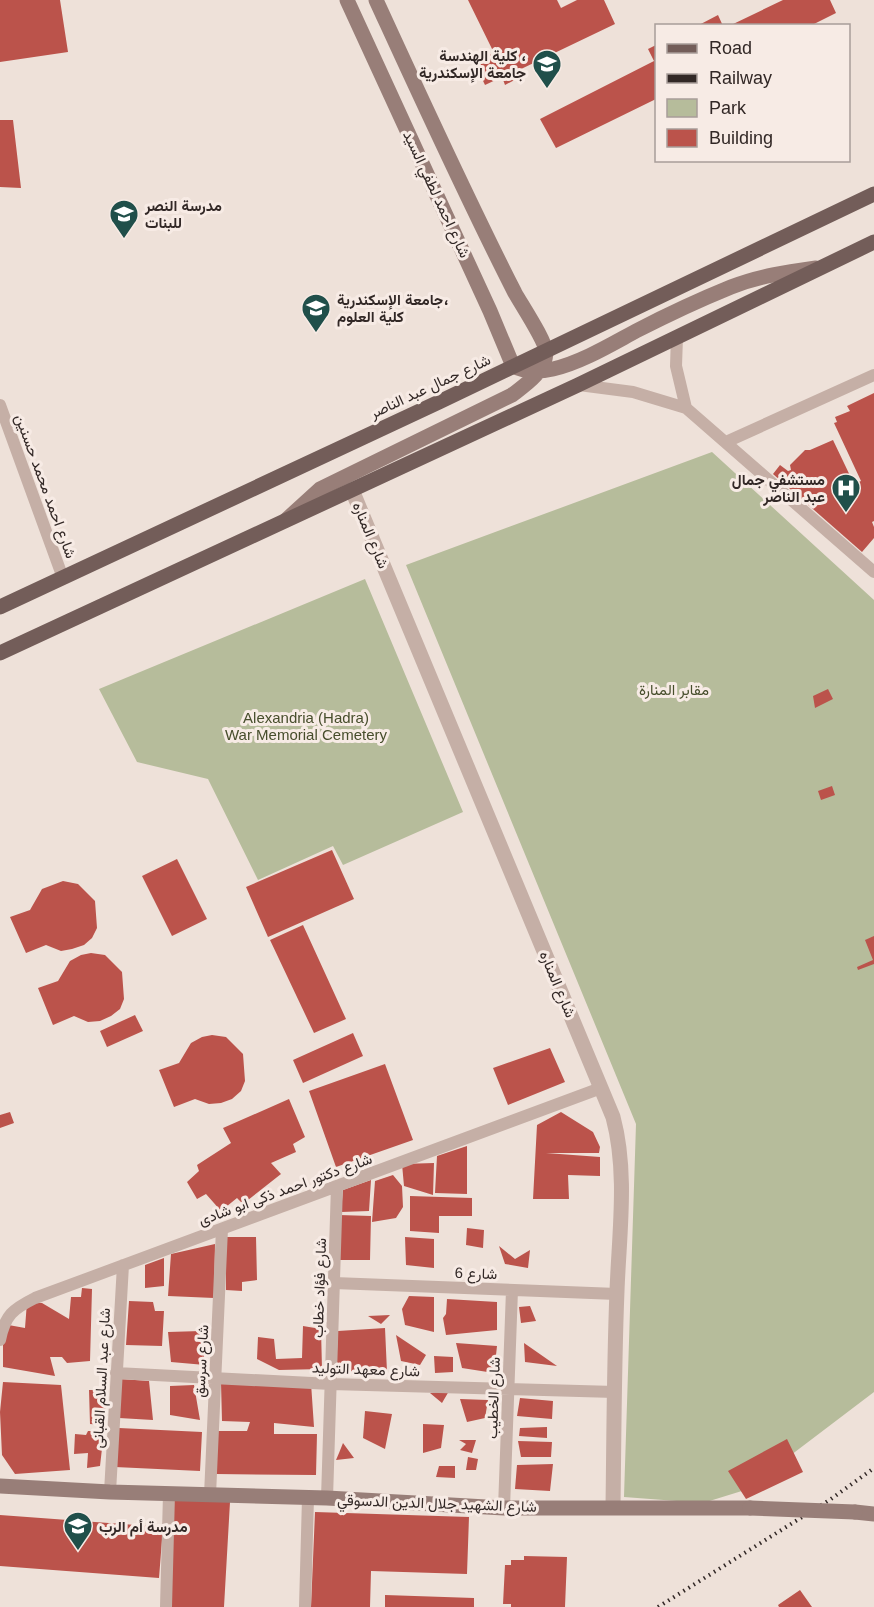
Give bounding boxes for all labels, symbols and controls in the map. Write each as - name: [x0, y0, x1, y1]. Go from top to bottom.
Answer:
- legend: [655, 24, 850, 162]
- text: Road: [709, 38, 752, 58]
- place label: كلية الهندسة ، جامعة الإسكندرية: [419, 47, 526, 83]
- school or university icon: كلية الهندسة ، جامعة الإسكندرية: [531, 48, 563, 90]
- text: Railway: [709, 68, 772, 88]
- text: Park: [709, 98, 747, 118]
- street label: شارع احمد لطفي السيد: [396, 128, 474, 263]
- text: Building: [709, 128, 773, 148]
- place label: مدرسة النصر للبنات: [144, 197, 222, 232]
- school or university icon: مدرسة النصر للبنات: [108, 198, 140, 240]
- place label: جامعة الإسكندرية، كلية العلوم: [337, 291, 448, 327]
- school or university icon: جامعة الإسكندرية، كلية العلوم: [300, 292, 332, 334]
- street label: شارع جمال عبد الناصر: [366, 351, 494, 425]
- street label: شارع احمد محمد حسنين: [9, 412, 80, 562]
- place label: مستشفي جمال عبد الناصر: [732, 471, 825, 506]
- hospital icon: مستشفي جمال عبد الناصر: [830, 472, 862, 514]
- street label: شارع المناره: [347, 499, 393, 572]
- park label: مقابر المنارة: [639, 681, 709, 699]
- park label: Alexandria (Hadra) War Memorial Cemetery: [225, 709, 387, 743]
- street label: شارع المناره: [534, 948, 580, 1021]
- street label: شارع دكتور احمد ذكى ابو شادى: [196, 1150, 375, 1231]
- street label: شارع فؤاد خطاب: [309, 1238, 332, 1338]
- street label: شارع 6: [454, 1264, 498, 1285]
- street label: شارع عبد السلام القبانى: [89, 1307, 116, 1449]
- street label: شارع سرسق: [191, 1324, 214, 1398]
- street label: شارع الخطيب: [483, 1357, 506, 1439]
- street label: شارع معهد التوليد: [312, 1359, 420, 1382]
- street label: شارع الشهيد جلال الدين الدسوقي: [337, 1491, 537, 1520]
- school or university icon: مدرسة أم الرب: [62, 1510, 94, 1552]
- place label: مدرسة أم الرب: [99, 1518, 188, 1537]

